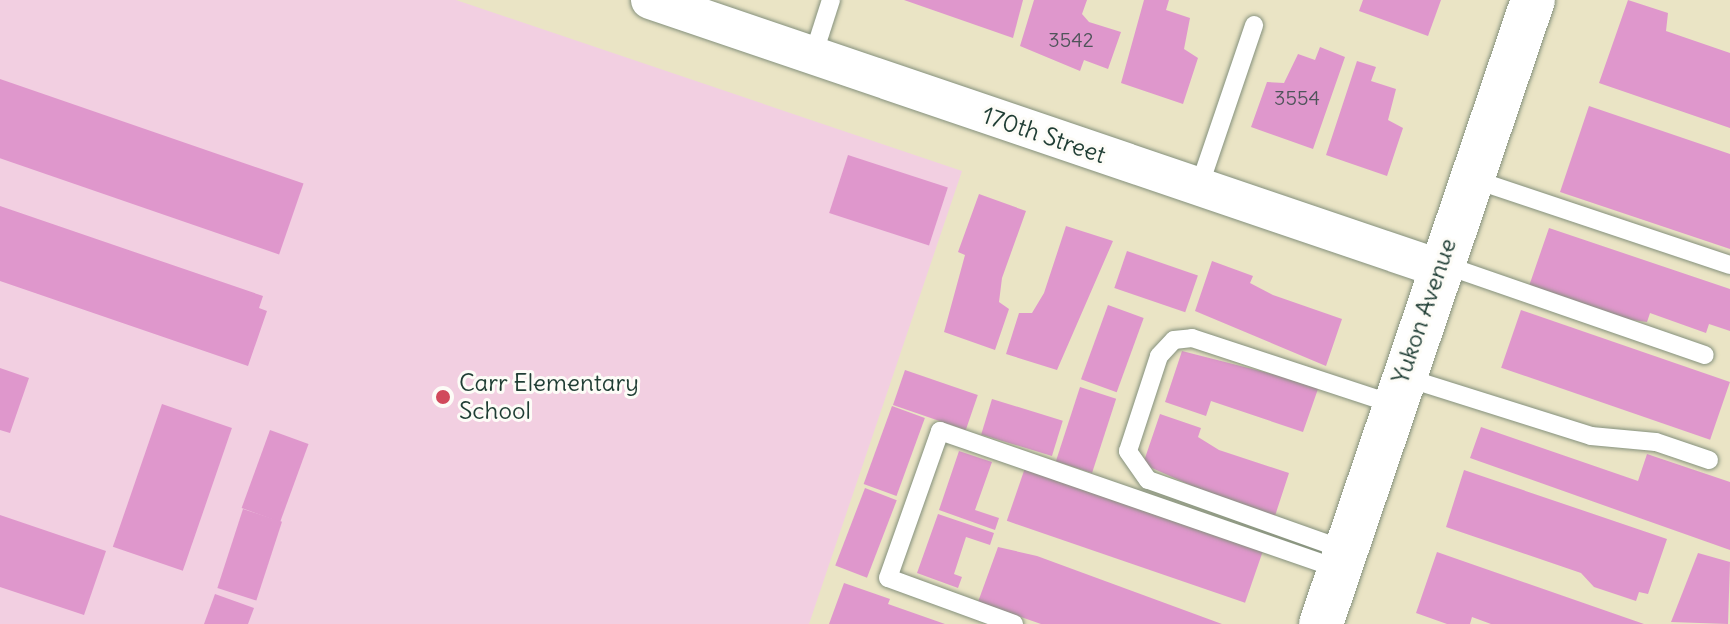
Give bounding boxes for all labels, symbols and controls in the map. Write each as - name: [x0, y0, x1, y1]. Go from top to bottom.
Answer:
- house number: 3542: [1048, 27, 1094, 51]
- house number: 3554: [1274, 85, 1320, 109]
- street label: 170th Street: [978, 100, 1110, 170]
- street label: Yukon Avenue: [1386, 235, 1462, 387]
- place label: Carr Elementary School: [459, 369, 639, 425]
- marker: Carr Elementary School: [434, 388, 452, 406]

